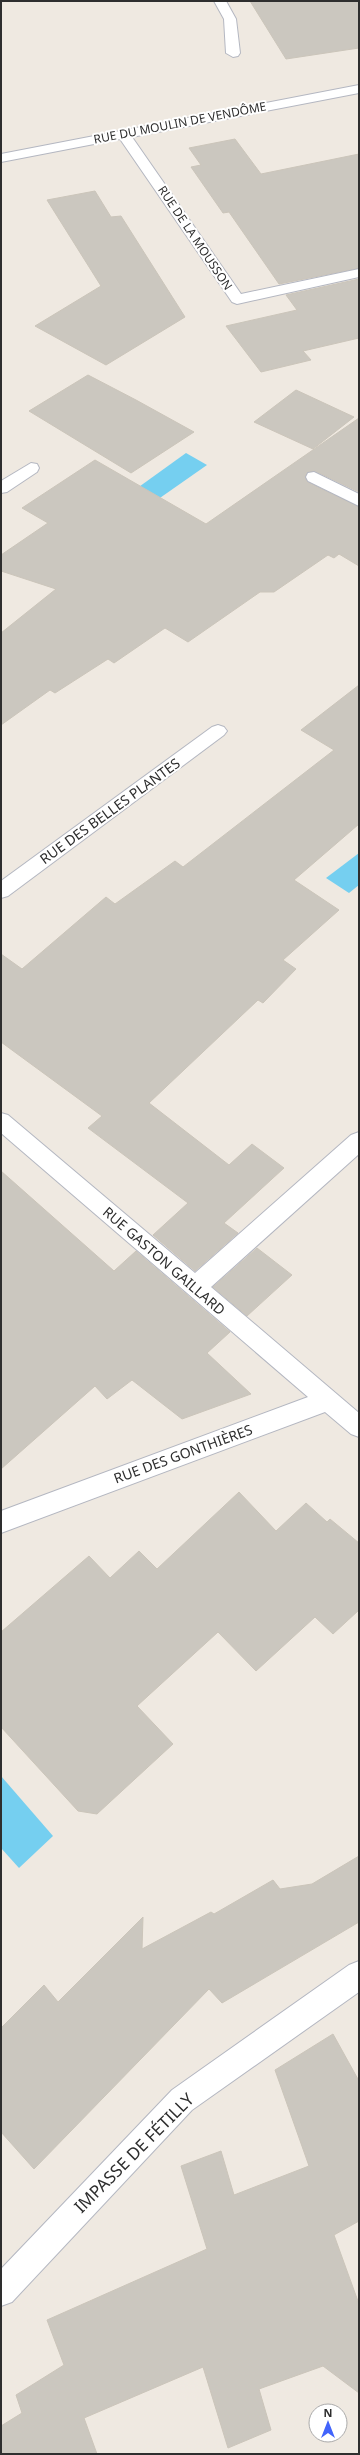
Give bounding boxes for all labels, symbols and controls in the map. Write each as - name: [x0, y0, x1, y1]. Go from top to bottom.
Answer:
- street label: RUE DU MOULIN DE VENDÔME: [92, 97, 268, 148]
- street label: RUE DE LA MOUSSON: [154, 182, 237, 293]
- street label: RUE DES BELLES PLANTES: [36, 753, 184, 868]
- street label: RUE GASTON GAILLARD: [99, 1202, 230, 1319]
- street label: RUE DES GONTHIÈRES: [111, 1419, 255, 1487]
- street label: IMPASSE DE FÉTILLY: [69, 2087, 199, 2218]
- north arrow: [308, 2403, 348, 2443]
- text: N: [324, 2405, 332, 2420]

